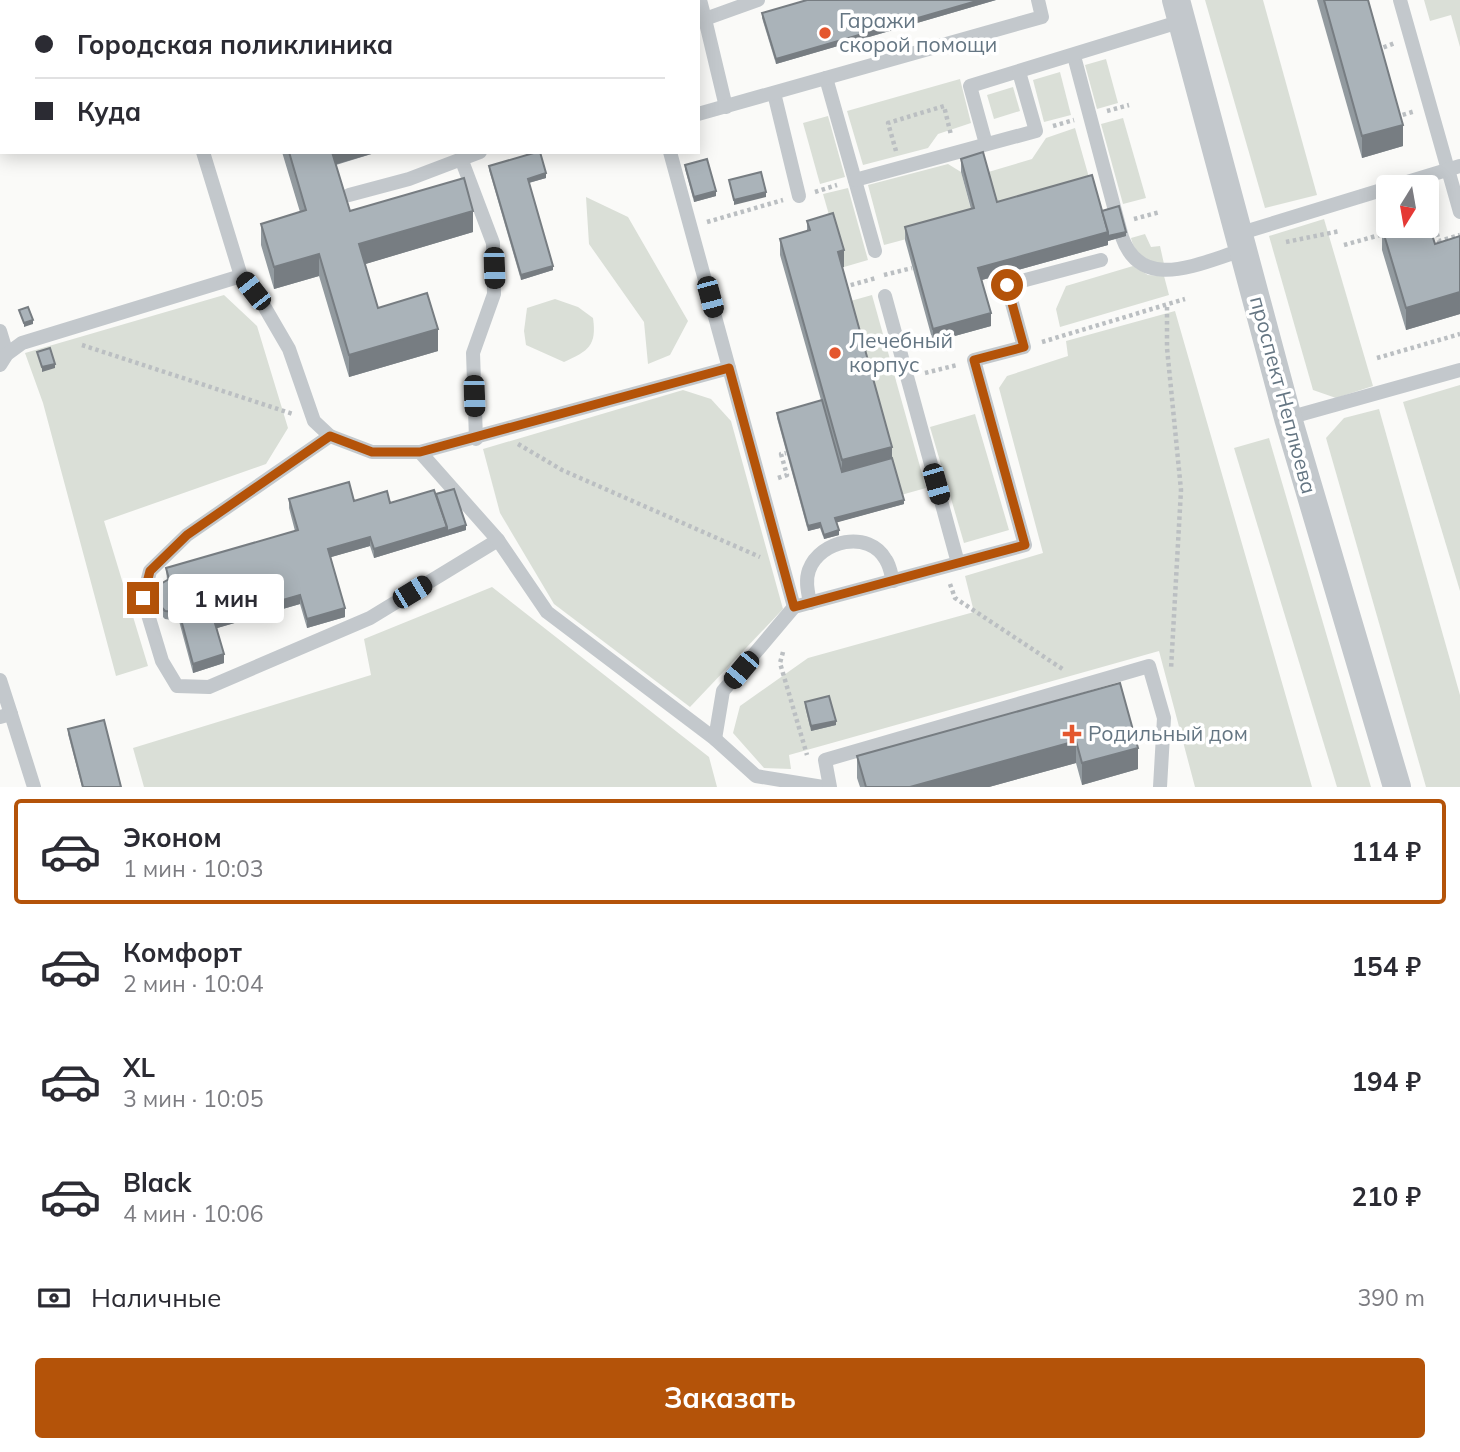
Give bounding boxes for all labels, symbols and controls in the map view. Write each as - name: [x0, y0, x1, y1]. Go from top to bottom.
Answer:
- place label: Гаражи скорой помощи: [839, 7, 997, 57]
- marker: Гаражи скорой помощи: [817, 25, 833, 41]
- text: Городская поликлиника: [77, 28, 393, 61]
- text: Куда: [77, 95, 141, 128]
- north arrow: [1376, 175, 1438, 238]
- map controls: [1376, 175, 1439, 238]
- car: [483, 247, 506, 289]
- car: [232, 268, 275, 314]
- route start: [991, 269, 1023, 301]
- car: [695, 274, 726, 320]
- street label: проспект Неплюева: [1245, 293, 1323, 497]
- place label: Лечебный корпус: [849, 327, 953, 377]
- marker: Лечебный корпус: [827, 345, 843, 361]
- car: [463, 375, 486, 417]
- car: [921, 461, 952, 507]
- car: [389, 572, 436, 612]
- callout: 1 мин: [168, 574, 283, 622]
- route end: [127, 582, 159, 614]
- text: 1 мин: [194, 584, 258, 613]
- car: [720, 647, 763, 693]
- place label: Родильный дом: [1088, 720, 1248, 746]
- marker: Родильный дом: [1062, 724, 1082, 744]
- icon: car: [39, 820, 102, 883]
- text: Эконом: [123, 821, 222, 854]
- text: 114 ₽: [1351, 835, 1421, 868]
- text: 1 мин · 10:03: [123, 854, 263, 883]
- icon: car: [39, 935, 102, 998]
- text: Комфорт: [123, 936, 242, 969]
- text: 154 ₽: [1351, 950, 1421, 983]
- text: 2 мин · 10:04: [123, 969, 263, 998]
- icon: car: [39, 1050, 102, 1113]
- text: XL: [123, 1051, 155, 1084]
- text: 194 ₽: [1351, 1065, 1421, 1098]
- text: 3 мин · 10:05: [123, 1084, 263, 1113]
- icon: car: [39, 1165, 102, 1228]
- text: Black: [123, 1166, 191, 1199]
- text: 210 ₽: [1351, 1180, 1421, 1213]
- text: 4 мин · 10:06: [123, 1199, 263, 1228]
- icon: cash: [35, 1279, 73, 1317]
- text: Наличные: [91, 1281, 221, 1314]
- text: 390 m: [1357, 1283, 1425, 1312]
- button: Заказать: [35, 1358, 1425, 1438]

